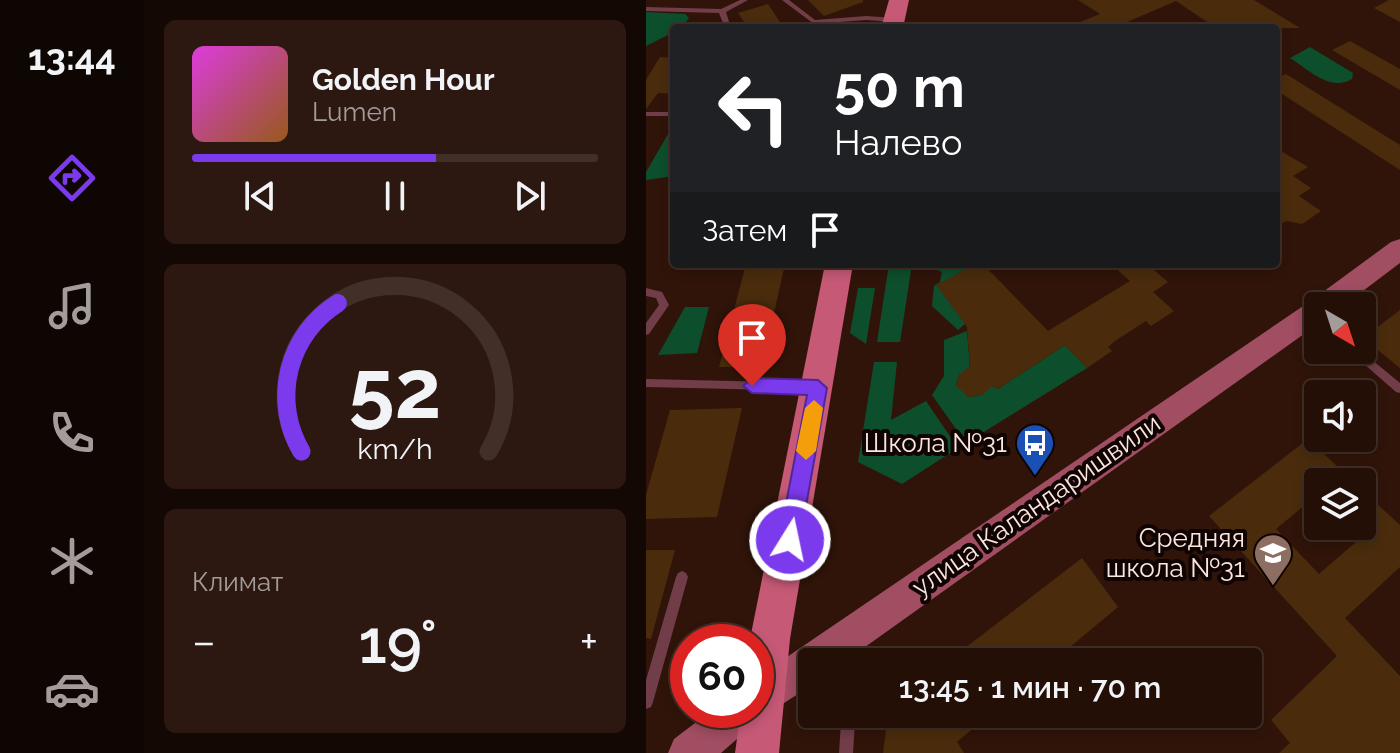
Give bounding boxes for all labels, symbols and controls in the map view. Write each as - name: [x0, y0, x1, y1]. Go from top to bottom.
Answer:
- text: 13:44: [28, 36, 116, 78]
- text: 50 m: [834, 54, 965, 120]
- icon: left: [702, 56, 806, 160]
- text: Golden Hour: [312, 62, 495, 97]
- text: Lumen: [312, 97, 397, 127]
- text: Налево: [834, 121, 962, 163]
- icon: directions: [44, 150, 100, 206]
- icon: previous: [238, 174, 282, 218]
- icon: pause: [373, 174, 417, 218]
- icon: next: [508, 174, 552, 218]
- icon: arrive: [803, 208, 847, 252]
- text: Затем: [702, 213, 787, 248]
- icon: music: [44, 278, 100, 334]
- north arrow: [1304, 292, 1376, 364]
- map controls: [1304, 292, 1376, 540]
- pin: [718, 304, 786, 386]
- icon: arrive: [730, 316, 774, 360]
- text: 52: [348, 340, 442, 437]
- button: sound: [1304, 380, 1376, 452]
- icon: phone: [44, 405, 100, 461]
- street label: улица Каландаришвили: [906, 408, 1166, 602]
- bus stop icon: Школа №31: [1014, 422, 1056, 477]
- place label: Школа №31: [864, 428, 1007, 458]
- text: km/h: [357, 433, 433, 467]
- button: layers: [1304, 468, 1376, 540]
- position arrow: [748, 498, 832, 582]
- place label: Средняя школа №31: [1106, 523, 1245, 583]
- school or university icon: Средняя школа №31: [1252, 532, 1294, 587]
- icon: climate: [44, 533, 100, 589]
- text: Климат: [192, 567, 283, 597]
- text: 19°: [358, 607, 437, 677]
- text: −: [192, 616, 216, 667]
- text: +: [580, 616, 598, 667]
- speed limit sign: 60: [670, 624, 774, 728]
- icon: car: [44, 661, 100, 717]
- text: 13:45 · 1 мин · 70 m: [899, 670, 1161, 705]

